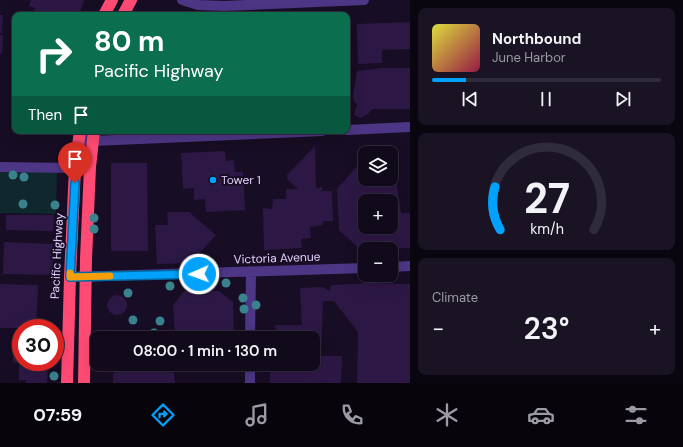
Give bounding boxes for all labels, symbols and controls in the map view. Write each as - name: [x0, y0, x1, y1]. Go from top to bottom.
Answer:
- text: 80 m: [94, 23, 164, 60]
- icon: right: [28, 28, 80, 80]
- text: Northbound: [492, 29, 581, 49]
- text: June Harbor: [492, 49, 566, 66]
- text: Pacific Highway: [94, 59, 224, 83]
- icon: previous: [459, 88, 481, 110]
- icon: pause: [535, 88, 557, 110]
- icon: next: [612, 88, 634, 110]
- icon: arrive: [70, 104, 92, 126]
- text: Then: [28, 105, 62, 125]
- pin: [58, 142, 92, 183]
- map controls: [358, 146, 398, 282]
- button: layers: [358, 146, 398, 186]
- icon: arrive: [64, 148, 86, 170]
- text: 27: [523, 171, 570, 225]
- place label: Tower 1: [221, 172, 261, 188]
- marker: Tower 1: [208, 175, 218, 185]
- button: +: [358, 194, 398, 234]
- street label: Pacific Highway: [47, 212, 67, 300]
- text: km/h: [530, 219, 563, 237]
- button: −: [358, 242, 398, 282]
- street label: Victoria Avenue: [233, 248, 321, 268]
- position arrow: [178, 253, 220, 295]
- text: Climate: [432, 289, 478, 306]
- text: 23°: [524, 309, 570, 348]
- text: −: [432, 314, 444, 343]
- text: +: [649, 314, 661, 343]
- speed limit sign: 30: [12, 319, 64, 371]
- text: 08:00 · 1 min · 130 m: [133, 341, 277, 361]
- icon: directions: [149, 401, 177, 429]
- icon: music: [243, 401, 271, 429]
- icon: phone: [338, 401, 366, 429]
- icon: climate: [433, 401, 461, 429]
- icon: car: [527, 401, 555, 429]
- icon: filters: [622, 401, 650, 429]
- text: 07:59: [33, 403, 82, 427]

